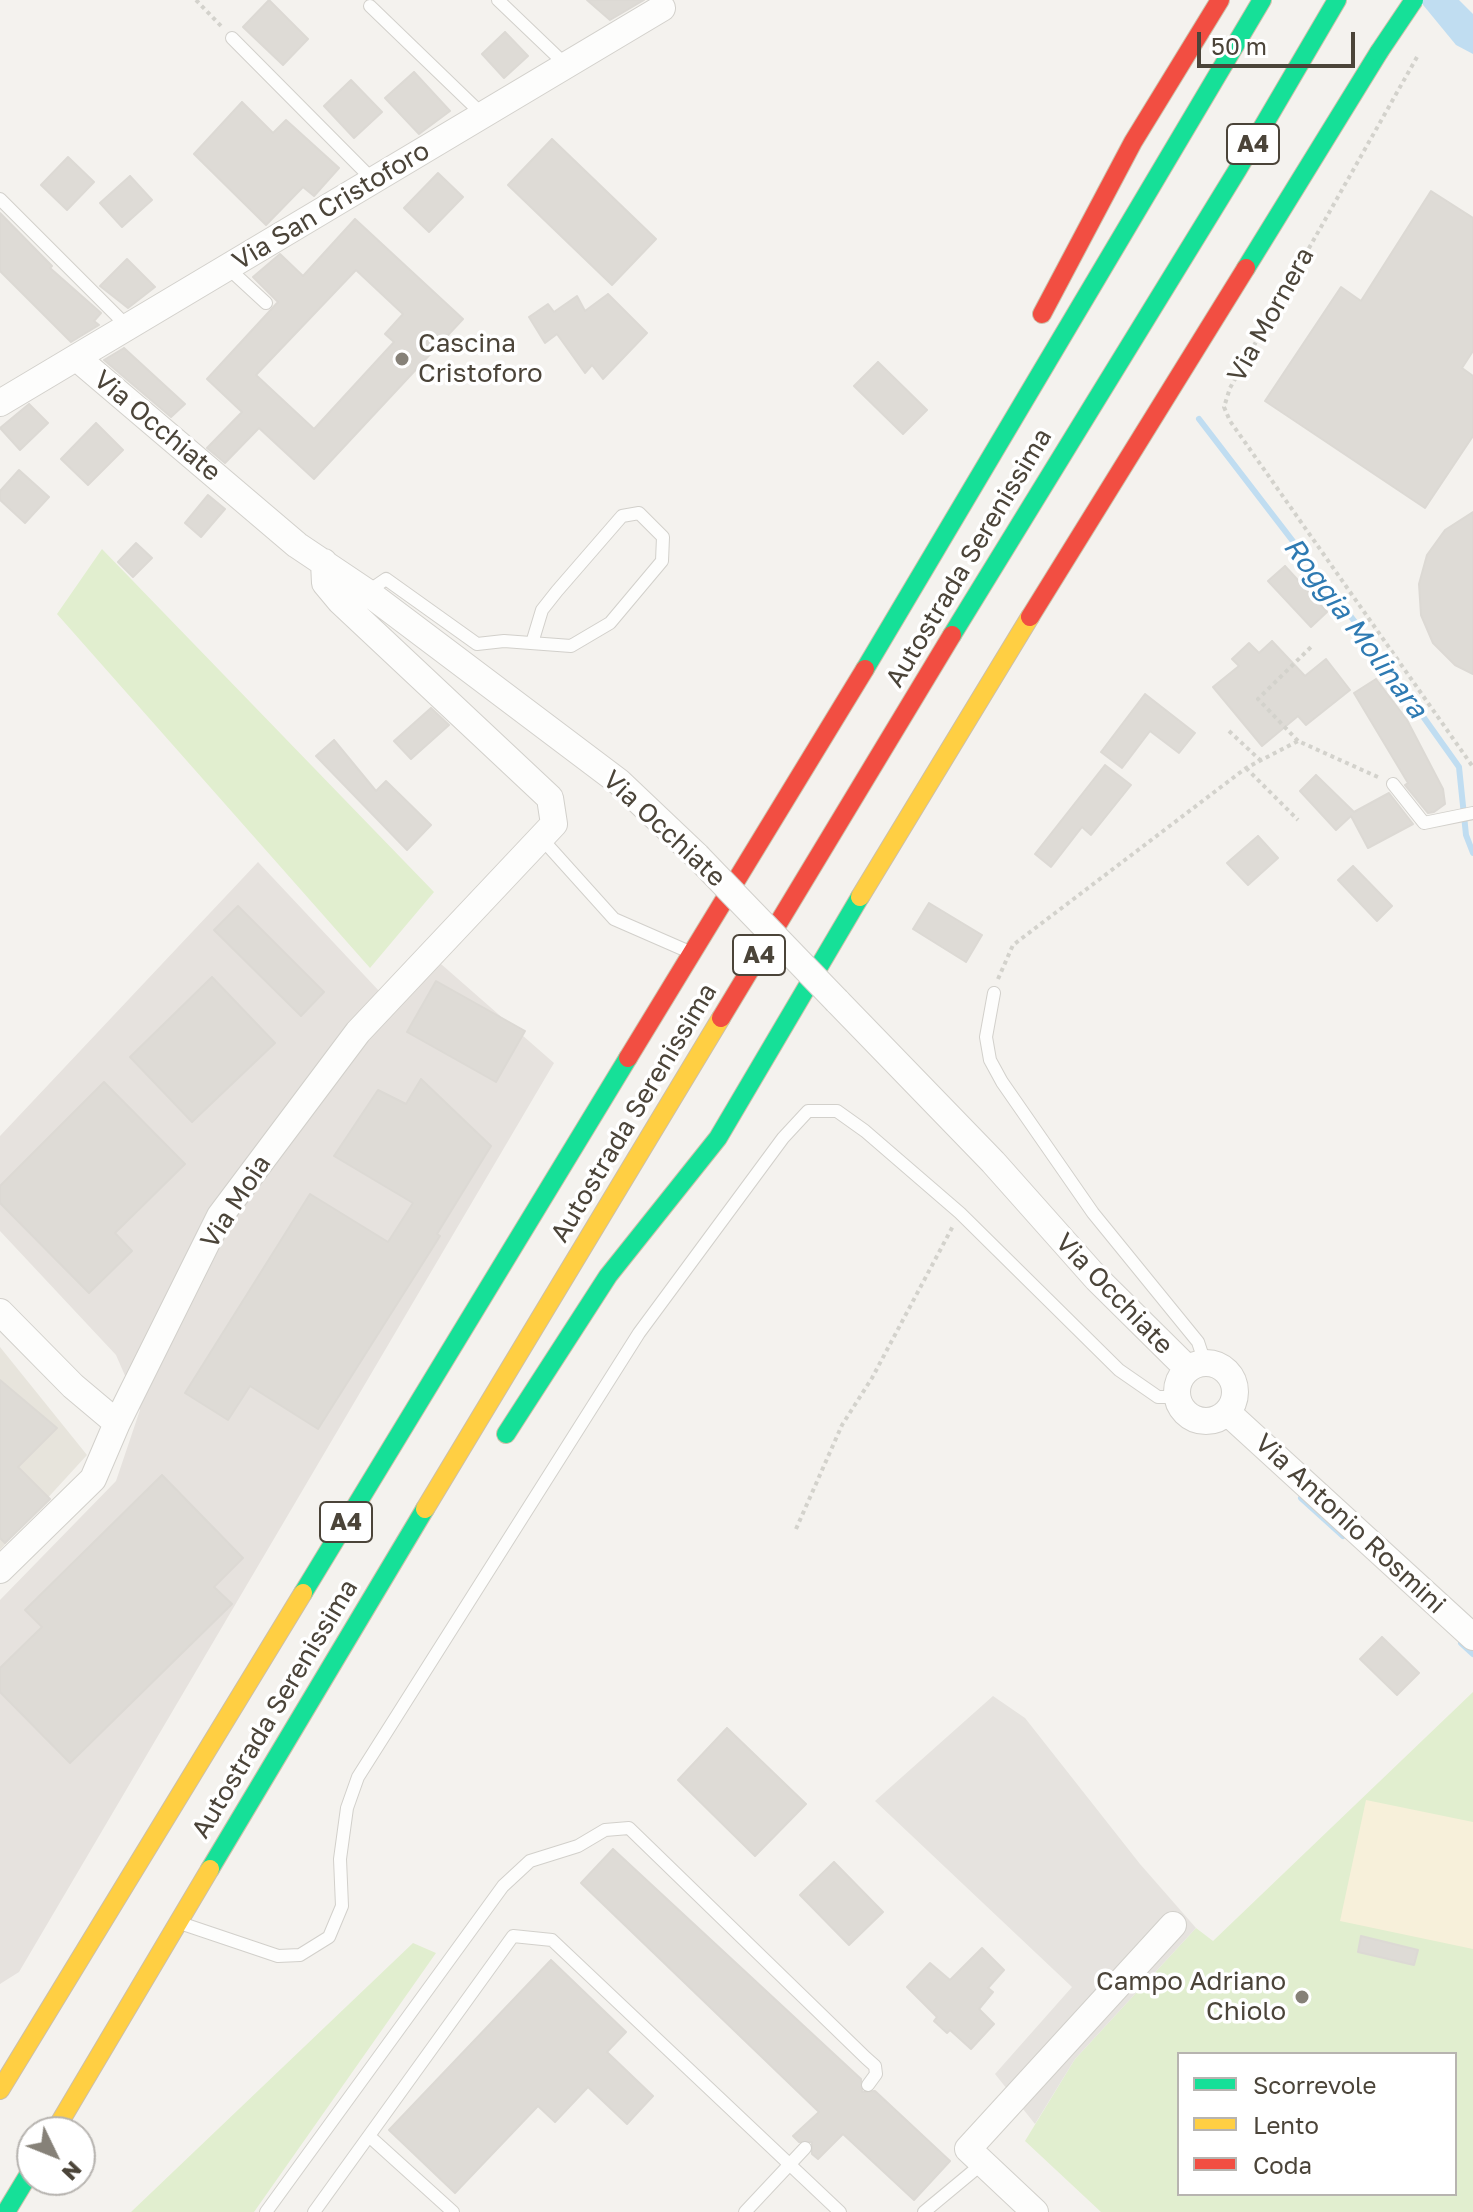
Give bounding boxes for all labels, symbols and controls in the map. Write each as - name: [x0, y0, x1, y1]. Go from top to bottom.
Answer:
- scale bar: [1201, 16, 1359, 66]
- text: 50 m: [1211, 31, 1267, 60]
- road number: A4: [1227, 124, 1279, 164]
- street label: Via San Cristoforo: [227, 135, 435, 277]
- street label: Via Mornera: [1221, 242, 1321, 388]
- place label: Cascina Cristoforo: [418, 328, 543, 390]
- marker: Cascina Cristoforo: [393, 350, 411, 368]
- street label: Via Occhiate: [87, 364, 227, 488]
- street label: Autostrada Serenissima: [879, 423, 1059, 693]
- water label: Roggia Molinara: [1276, 531, 1434, 725]
- street label: Via Occhiate: [596, 764, 732, 894]
- road number: A4: [733, 935, 785, 975]
- street label: Autostrada Serenissima: [544, 978, 724, 1248]
- street label: Via Moia: [194, 1149, 278, 1255]
- street label: Via Occhiate: [1049, 1227, 1179, 1361]
- street label: Via Antonio Rosmini: [1248, 1428, 1452, 1620]
- road number: A4: [320, 1502, 372, 1542]
- street label: Autostrada Serenissima: [185, 1574, 365, 1844]
- place label: Campo Adriano Chiolo: [1096, 1966, 1286, 2028]
- marker: Campo Adriano Chiolo: [1293, 1988, 1311, 2006]
- legend: [1177, 2052, 1457, 2196]
- text: Scorrevole: [1253, 2070, 1376, 2099]
- text: Lento: [1253, 2110, 1319, 2139]
- north arrow: [16, 2116, 96, 2196]
- text: Coda: [1253, 2150, 1312, 2179]
- text: N: [57, 2156, 88, 2187]

